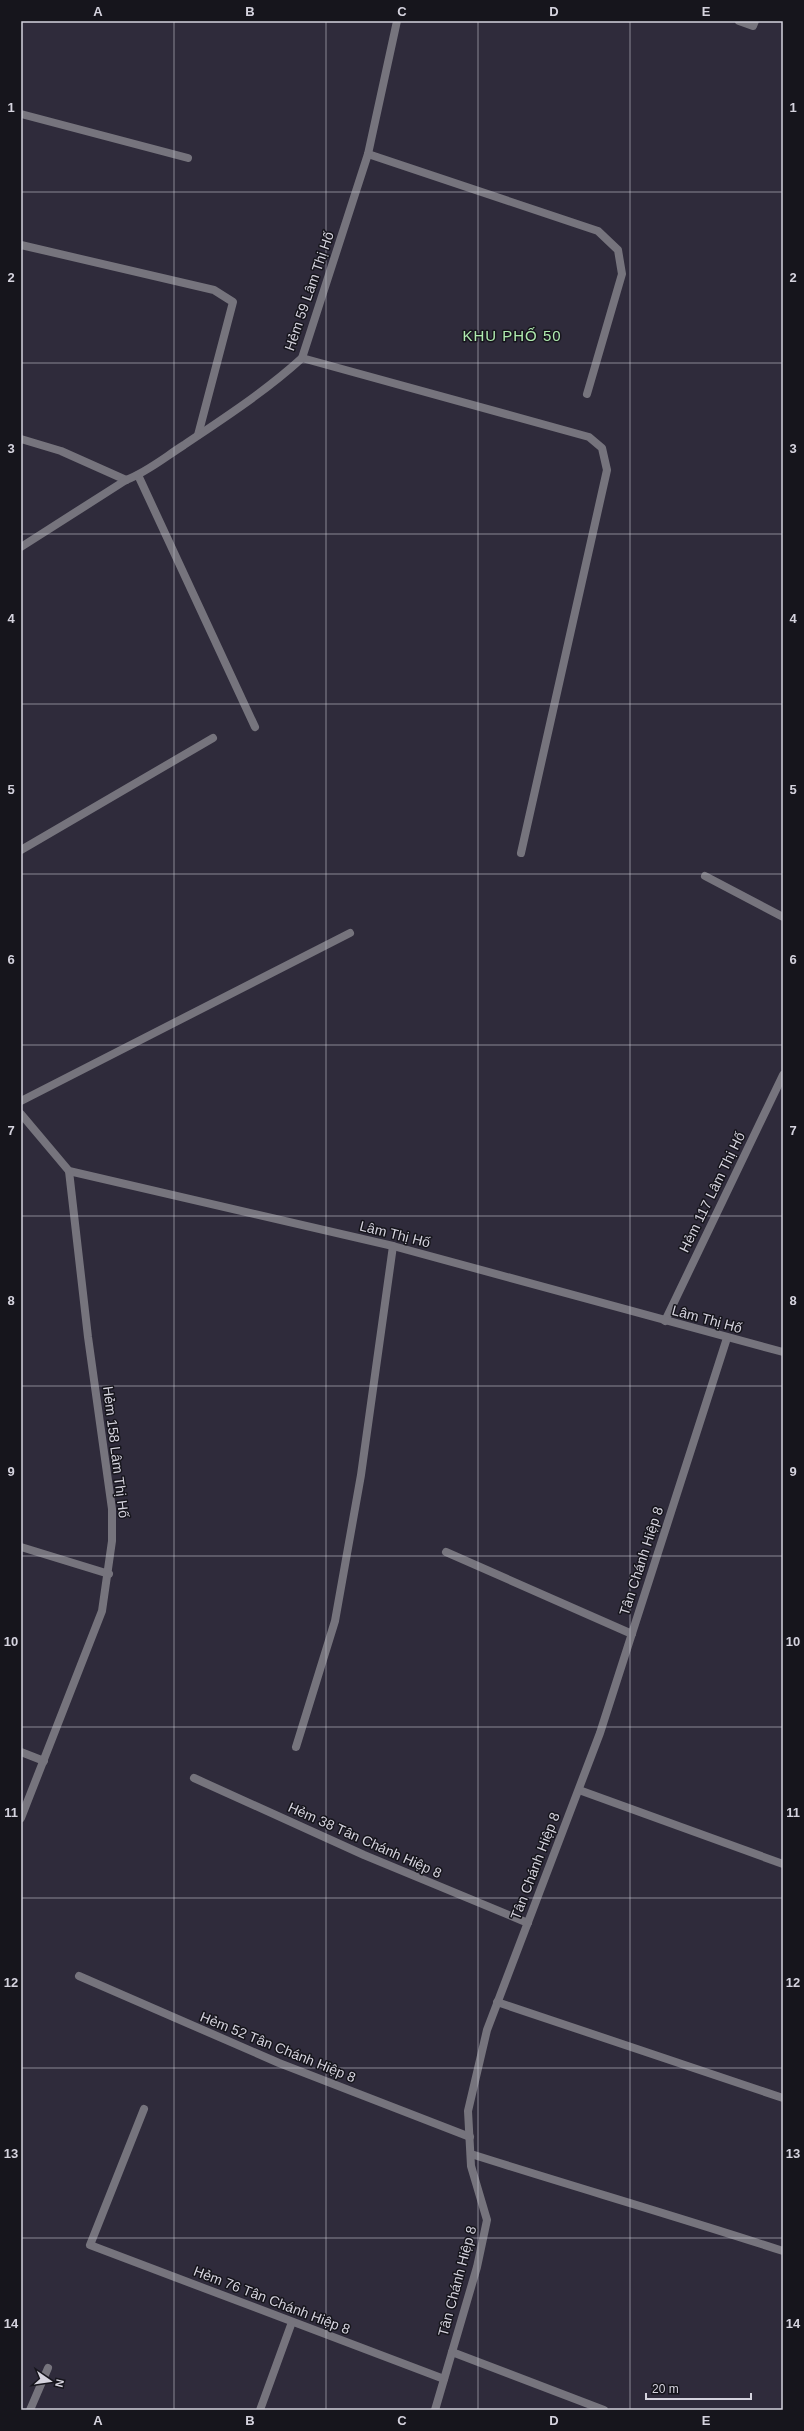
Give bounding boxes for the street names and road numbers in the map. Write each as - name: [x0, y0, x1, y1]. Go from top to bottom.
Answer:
- street label: Hẻm 59 Lâm Thị Hố: [281, 229, 337, 353]
- street label: Hẻm 117 Lâm Thị Hố: [676, 1129, 748, 1255]
- street label: Lâm Thị Hố: [358, 1218, 432, 1251]
- street label: Lâm Thị Hố: [670, 1302, 744, 1336]
- street label: Hẻm 158 Lâm Thị Hố: [100, 1385, 132, 1519]
- street label: Tân Chánh Hiệp 8: [616, 1504, 666, 1618]
- street label: Hẻm 38 Tân Chánh Hiệp 8: [286, 1799, 444, 1881]
- street label: Tân Chánh Hiệp 8: [507, 1810, 563, 1922]
- street label: Hẻm 52 Tân Chánh Hiệp 8: [198, 2008, 358, 2086]
- street label: Tân Chánh Hiệp 8: [435, 2224, 479, 2338]
- street label: Hẻm 76 Tân Chánh Hiệp 8: [192, 2263, 353, 2337]

